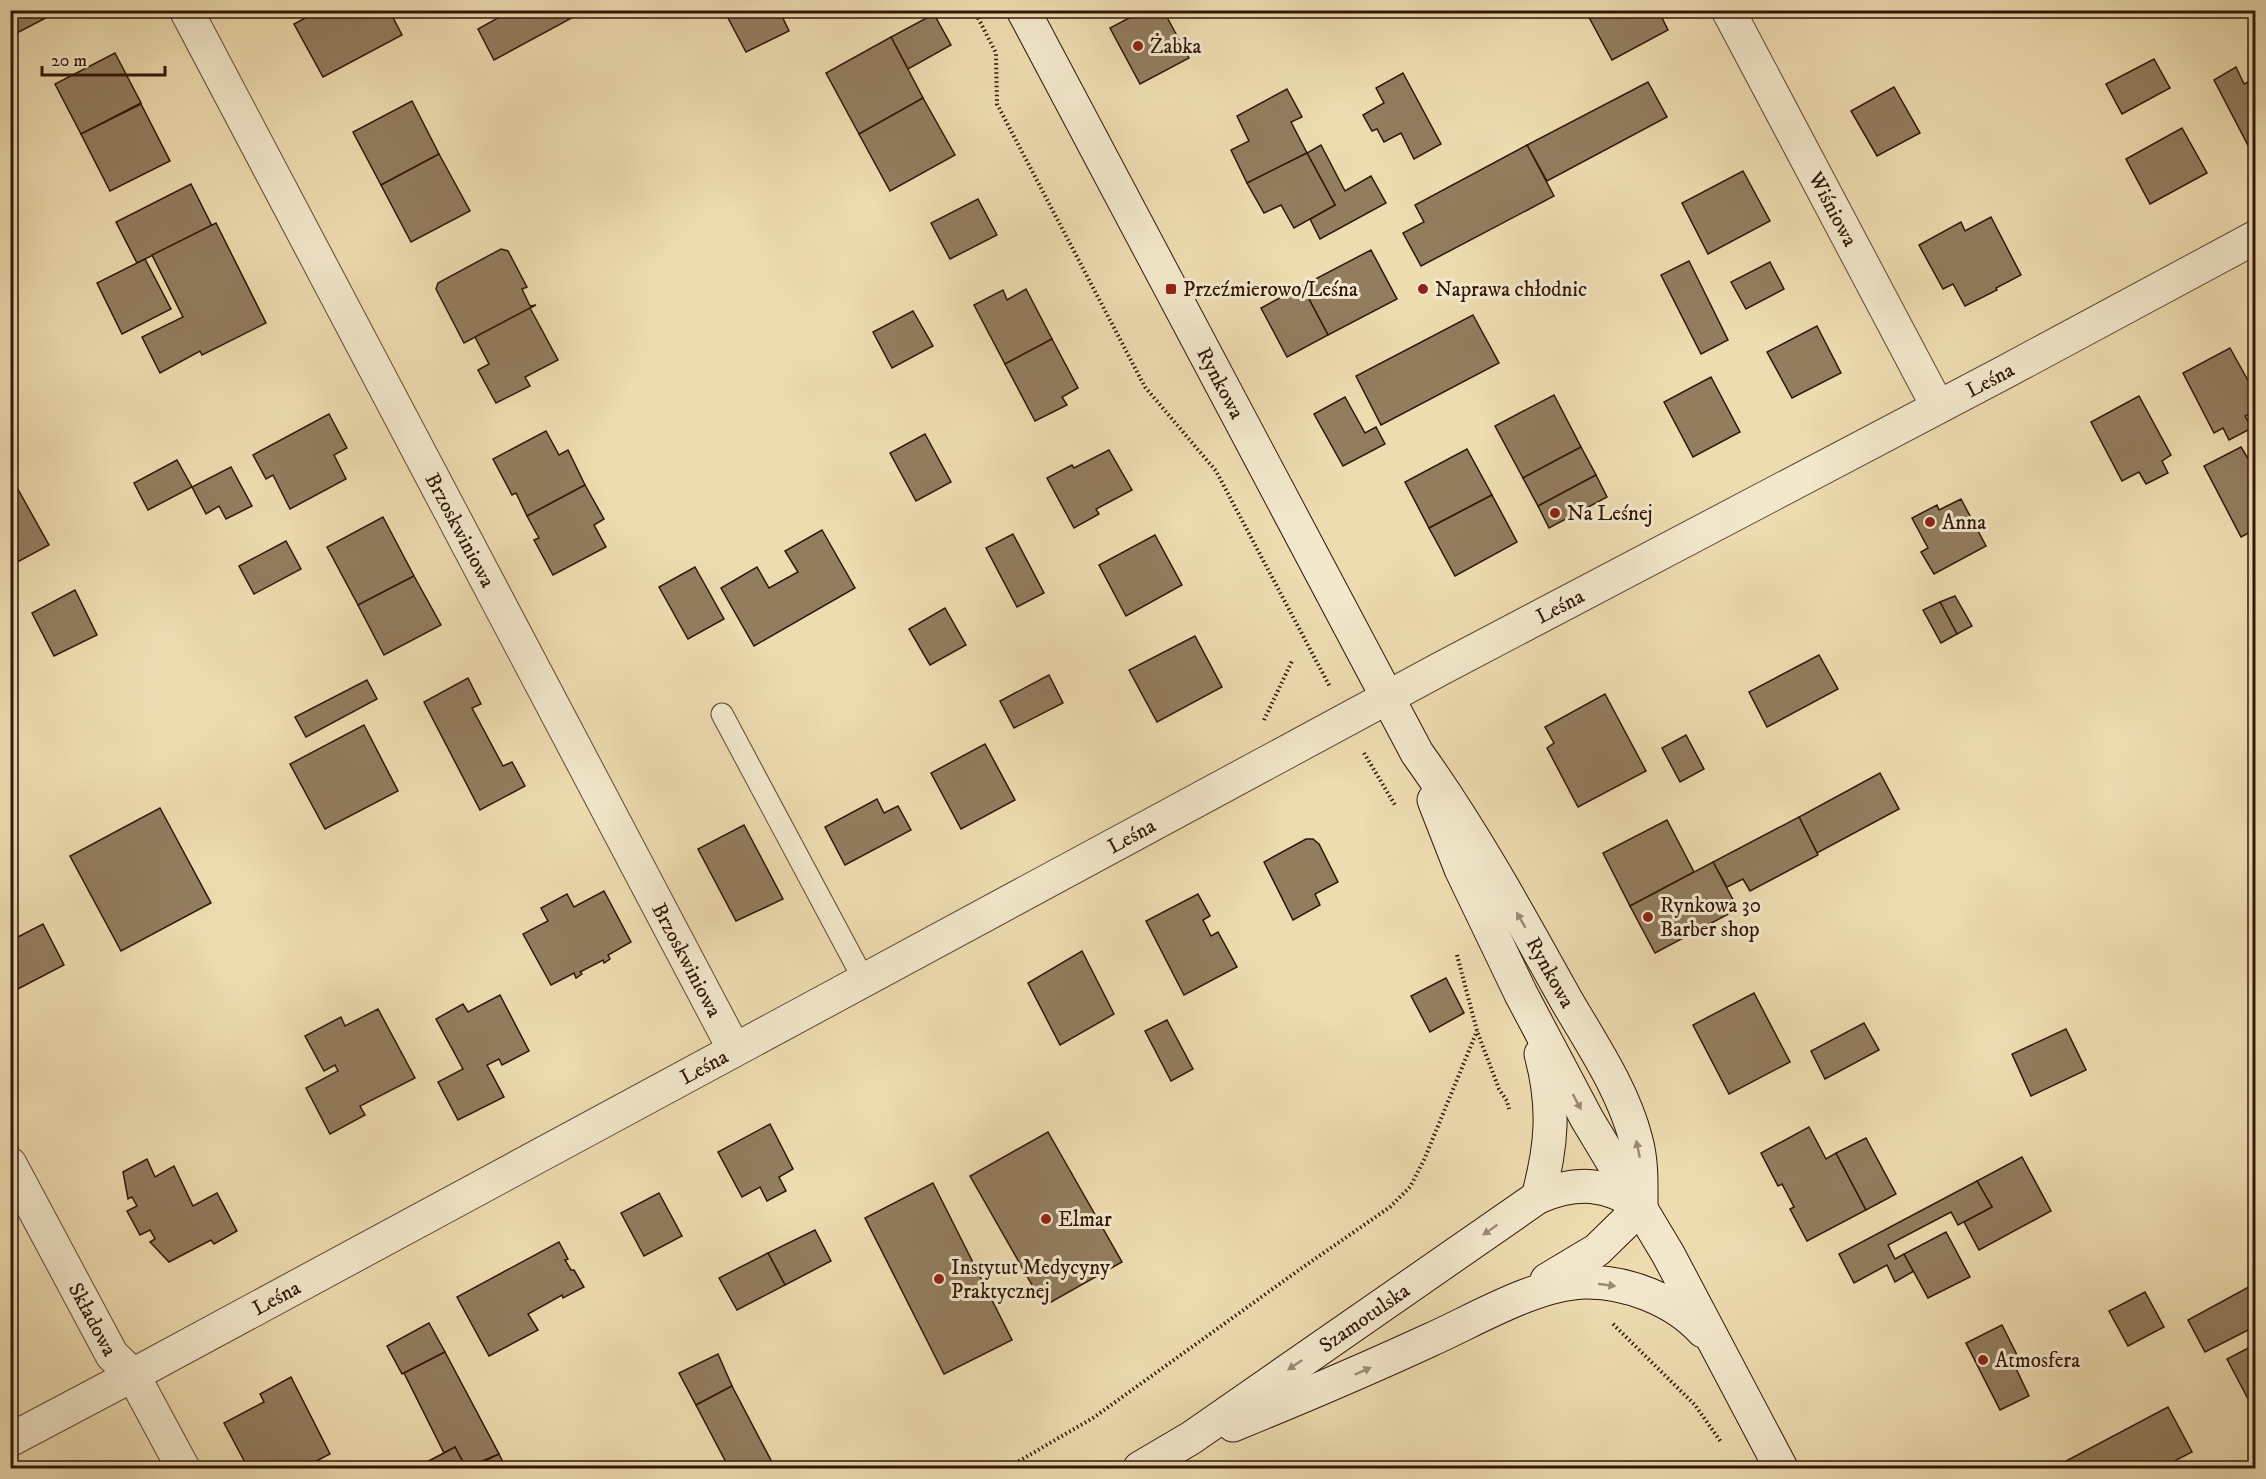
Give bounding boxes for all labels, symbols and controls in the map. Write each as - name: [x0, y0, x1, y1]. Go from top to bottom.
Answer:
- place label: Żabka: [1150, 33, 1202, 60]
- scale bar: [42, 39, 165, 77]
- marker: Żabka: [1131, 39, 1145, 53]
- text: 20 m: [51, 50, 87, 72]
- street label: Wiśniowa: [1802, 167, 1863, 251]
- place label: Przeźmierowo/Leśna: [1183, 277, 1358, 303]
- place label: Naprawa chłodnic: [1435, 277, 1587, 303]
- marker: Przeźmierowo/Leśna: [1164, 282, 1178, 296]
- marker: Naprawa chłodnic: [1416, 282, 1430, 296]
- street label: Rynkowa: [1190, 343, 1249, 424]
- street label: Leśna: [1962, 357, 2019, 404]
- street label: Brzoskwiniowa: [419, 469, 500, 592]
- place label: Na Leśnej: [1567, 501, 1653, 527]
- marker: Na Leśnej: [1548, 506, 1562, 520]
- place label: Anna: [1942, 510, 1986, 536]
- marker: Anna: [1923, 515, 1937, 529]
- street label: Leśna: [1532, 584, 1589, 630]
- street label: Leśna: [1104, 813, 1161, 860]
- place label: Rynkowa 30 Barber shop: [1660, 893, 1761, 943]
- street label: Brzoskwiniowa: [645, 899, 727, 1022]
- marker: Rynkowa 30 Barber shop: [1641, 910, 1655, 924]
- one-way arrow: [1516, 912, 1527, 928]
- street label: Rynkowa: [1520, 933, 1580, 1013]
- street label: Leśna: [676, 1044, 733, 1091]
- one-way arrow: [1573, 1093, 1582, 1110]
- one-way arrow: [1633, 1139, 1642, 1158]
- place label: Elmar: [1058, 1207, 1112, 1233]
- marker: Elmar: [1039, 1212, 1053, 1226]
- one-way arrow: [1482, 1224, 1498, 1235]
- place label: Instytut Medycyny Praktycznej: [951, 1255, 1111, 1305]
- marker: Instytut Medycyny Praktycznej: [932, 1272, 946, 1286]
- street label: Leśna: [248, 1275, 305, 1322]
- street label: Składowa: [62, 1278, 122, 1361]
- street label: Szamotulska: [1314, 1278, 1415, 1359]
- one-way arrow: [1598, 1281, 1617, 1290]
- place label: Atmosfera: [1995, 1348, 2080, 1374]
- marker: Atmosfera: [1976, 1353, 1990, 1367]
- one-way arrow: [1287, 1359, 1303, 1370]
- one-way arrow: [1354, 1366, 1371, 1375]

